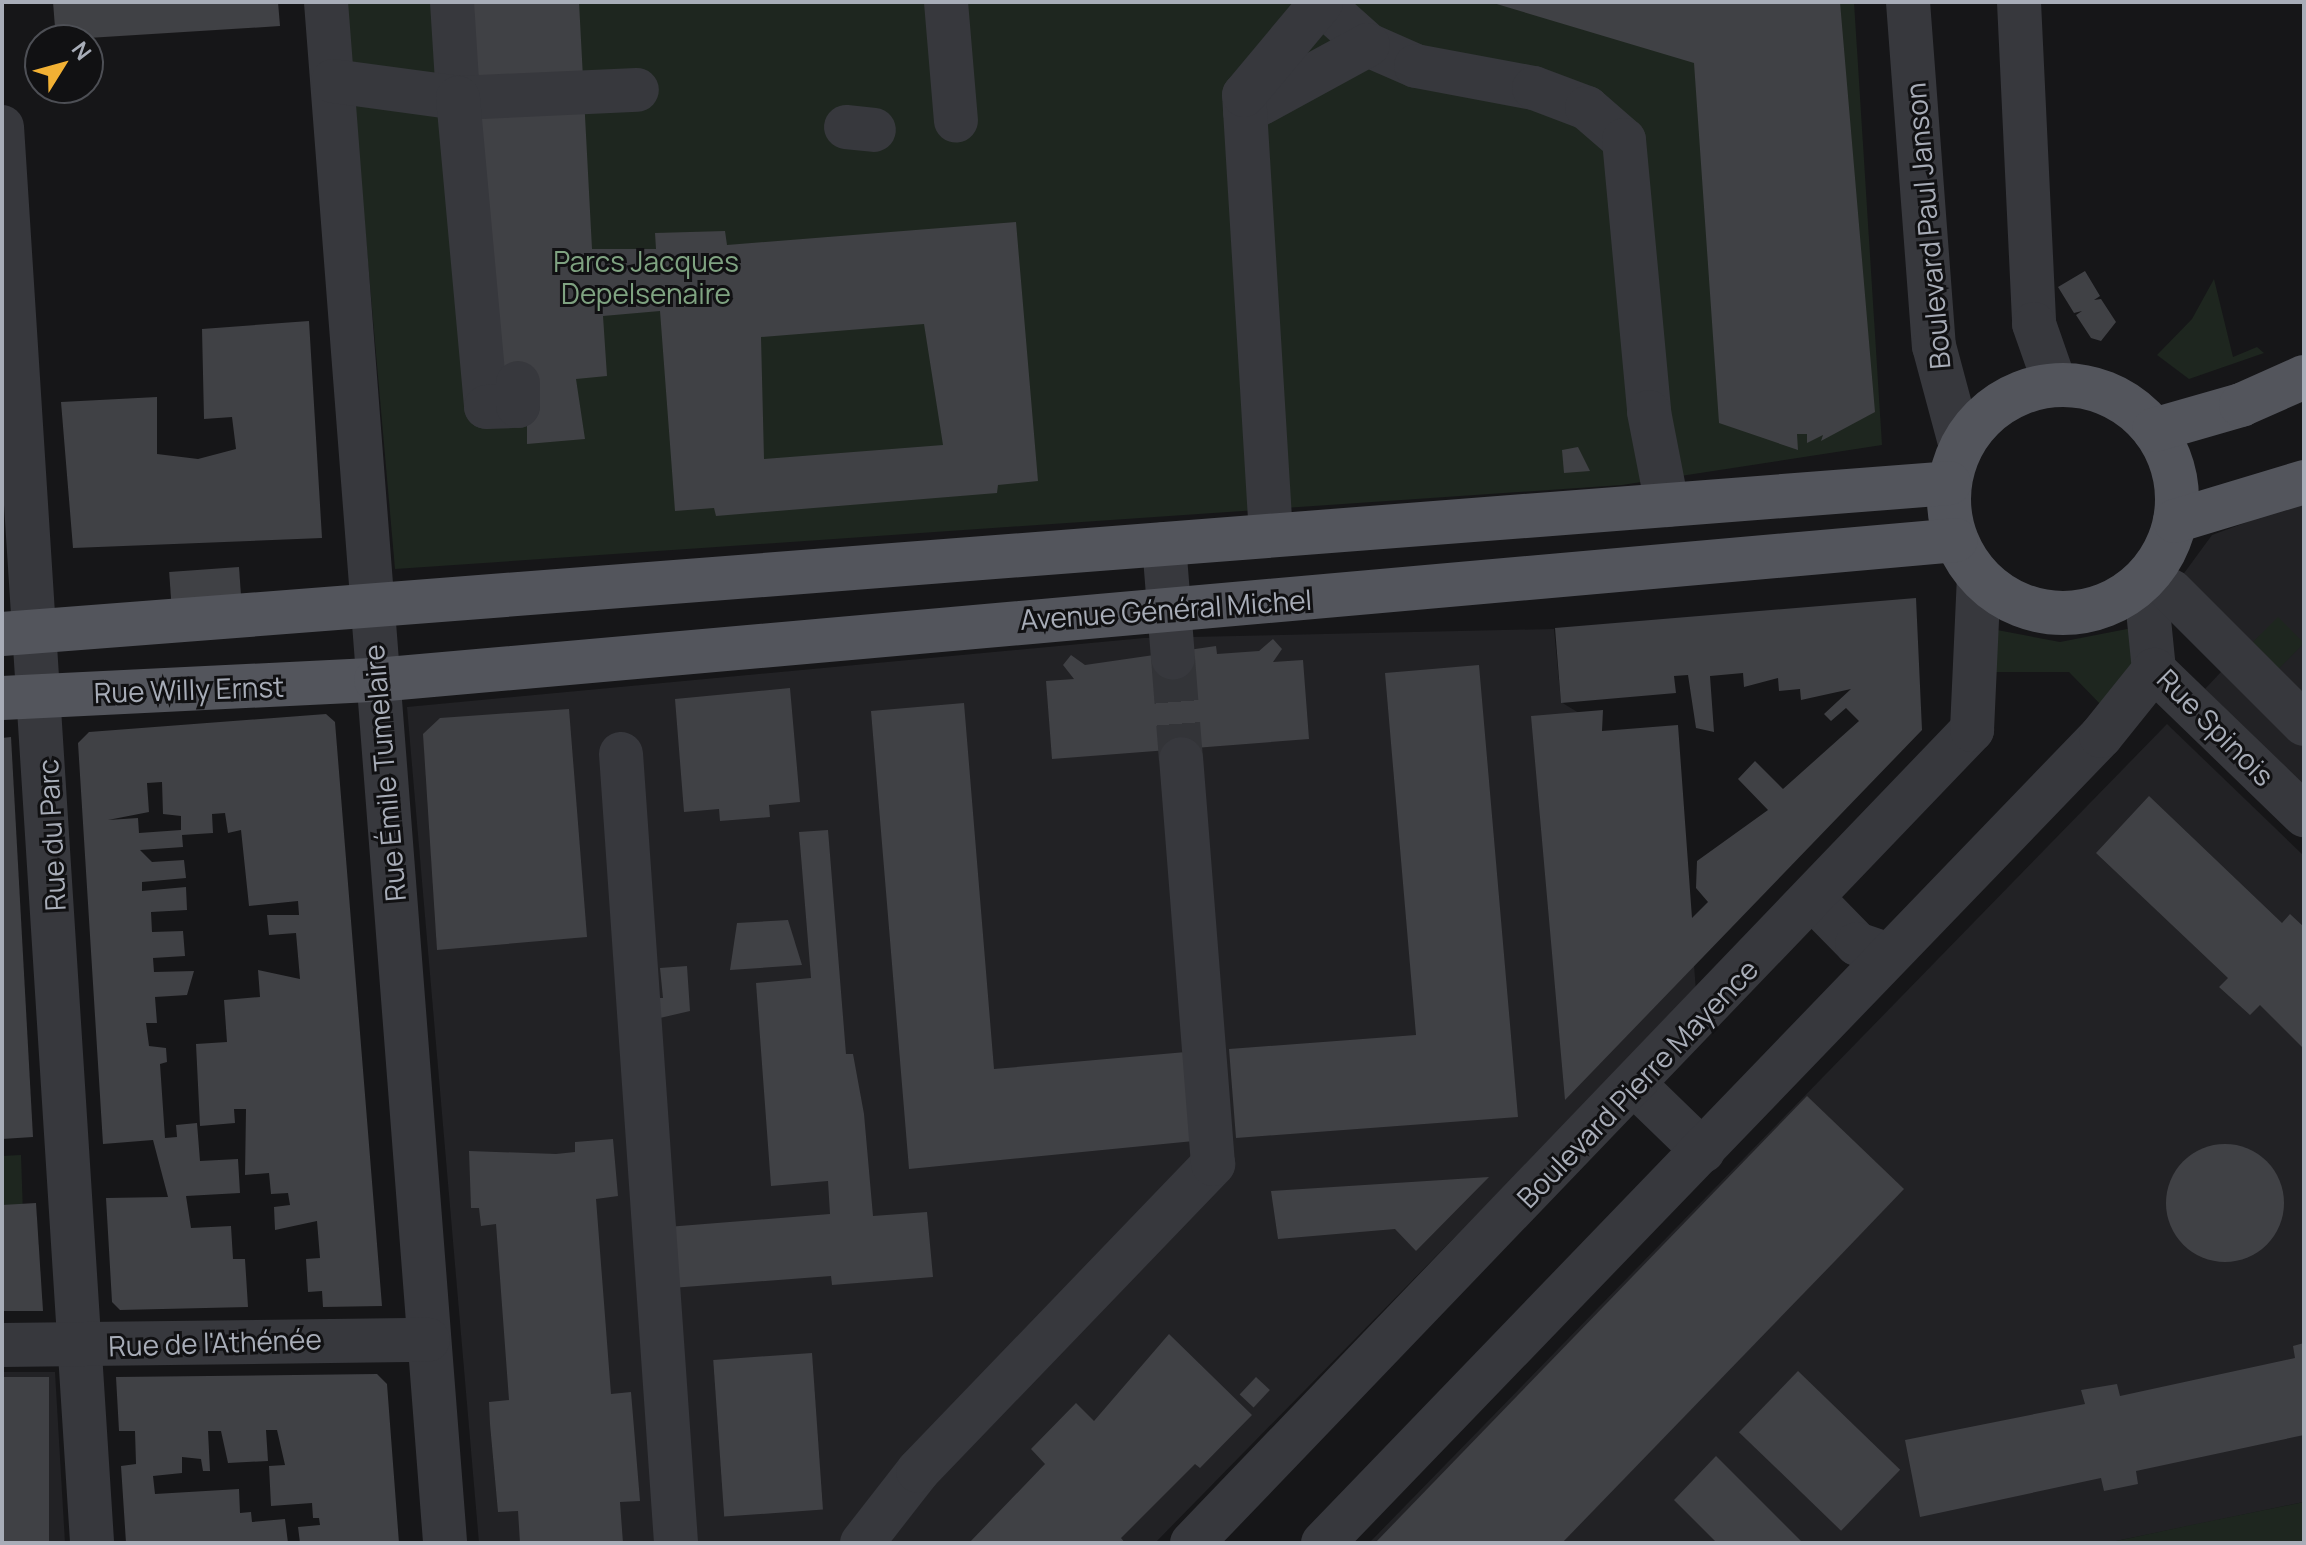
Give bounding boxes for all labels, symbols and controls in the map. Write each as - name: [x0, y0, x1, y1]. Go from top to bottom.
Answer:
- north arrow: [24, 24, 104, 104]
- text: N: [65, 35, 98, 66]
- street label: Boulevard Paul Janson: [1898, 81, 1956, 371]
- park label: Parcs Jacques Depelsenaire: [553, 244, 739, 310]
- street label: Avenue Général Michel: [1019, 582, 1313, 636]
- street label: Rue Émile Tumelaire: [356, 643, 412, 903]
- street label: Rue Spinois: [2151, 662, 2281, 792]
- street label: Rue Willy Ernst: [93, 669, 285, 709]
- street label: Rue du Parc: [30, 758, 72, 912]
- street label: Boulevard Pierre Mayence: [1510, 952, 1764, 1214]
- street label: Rue de l'Athénée: [108, 1321, 322, 1363]

